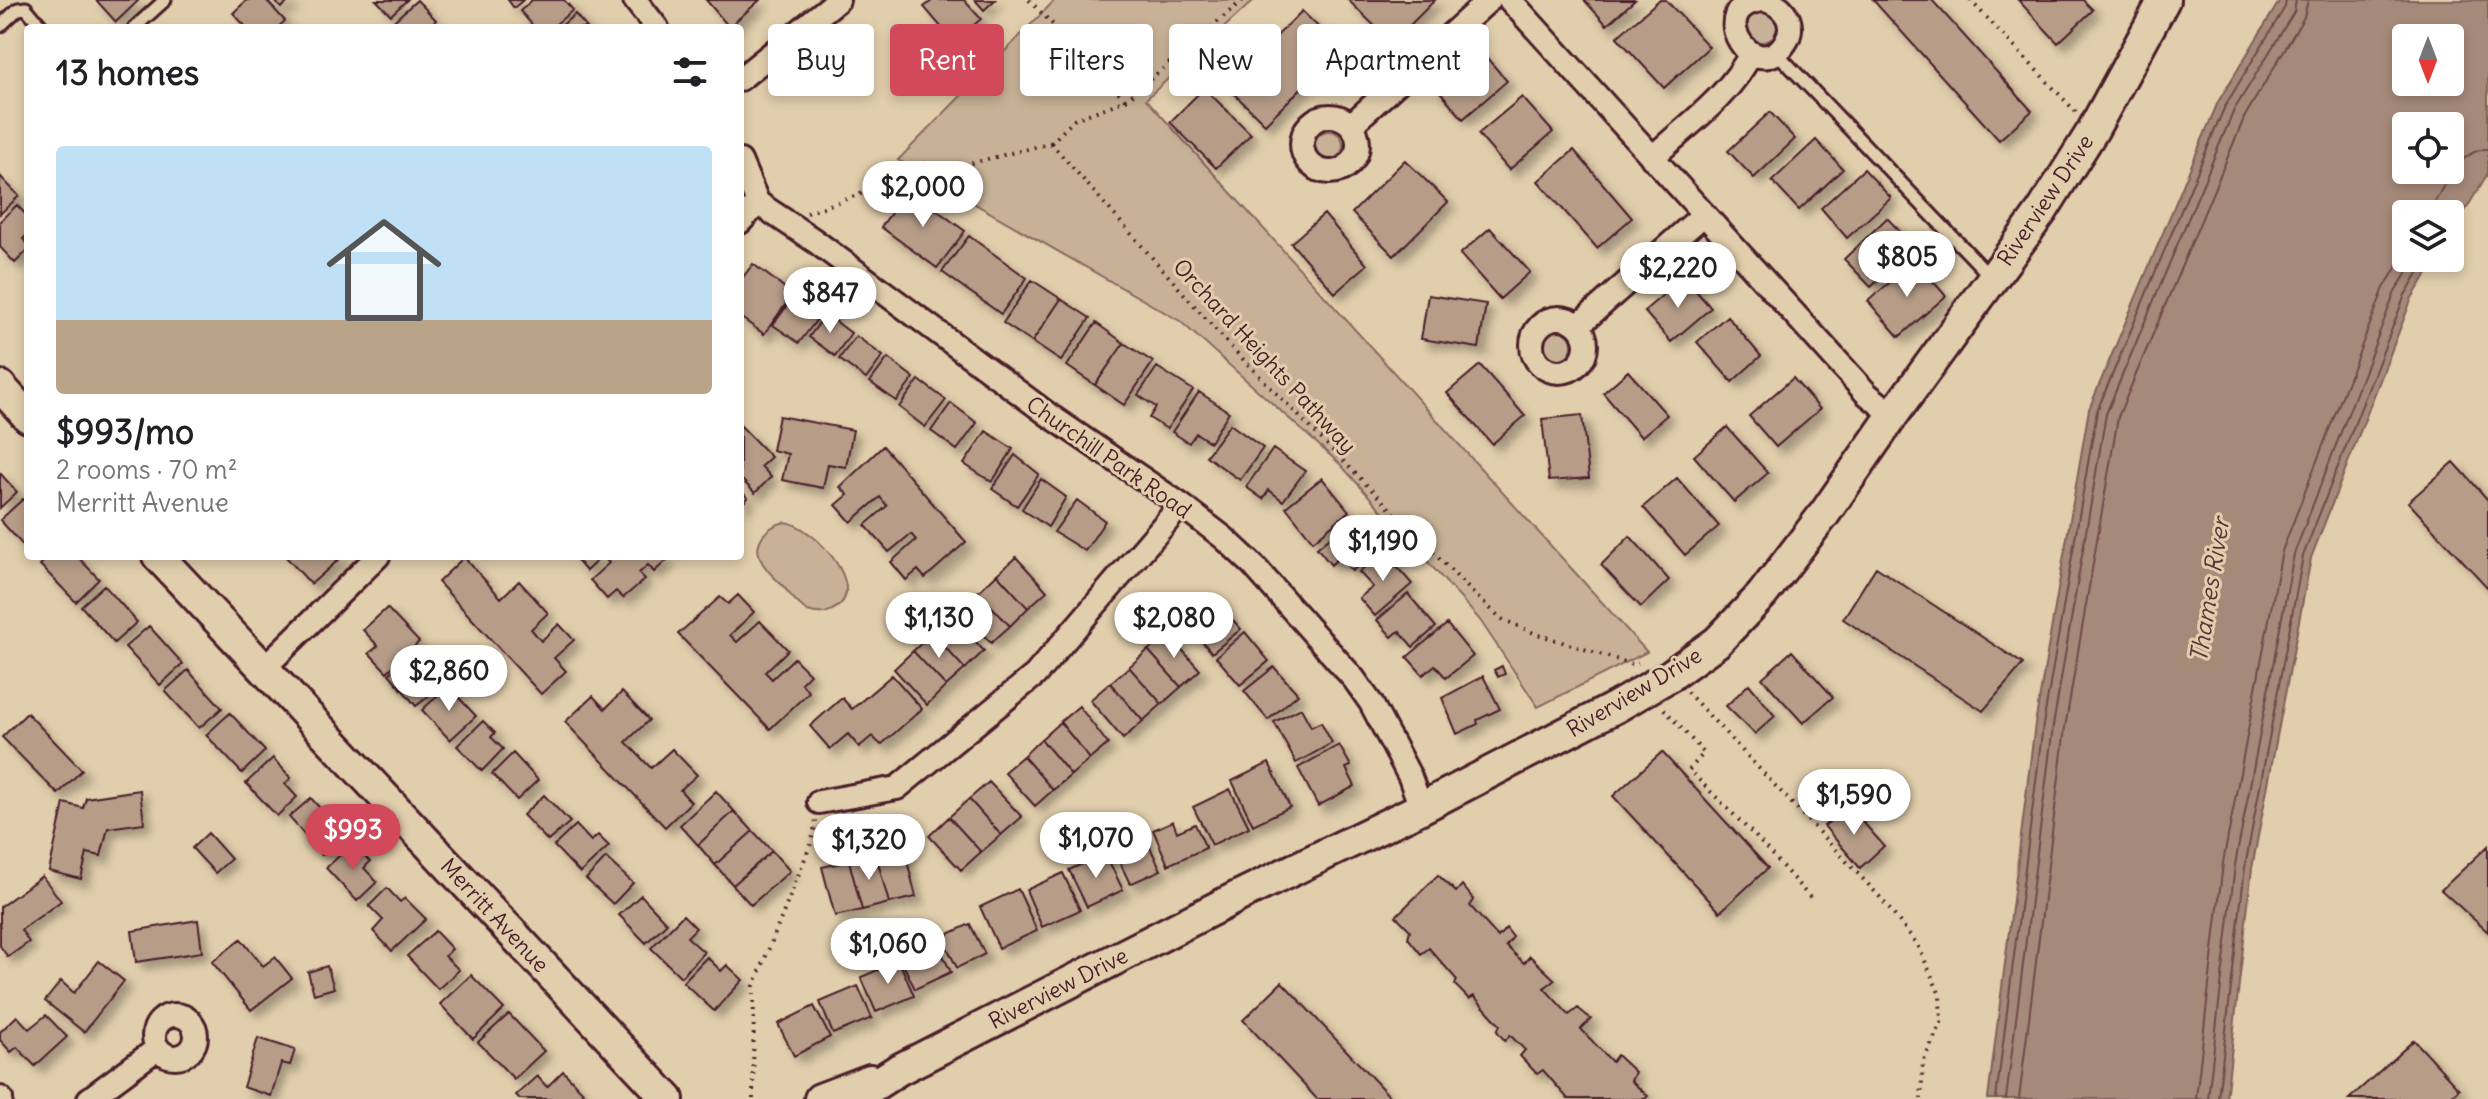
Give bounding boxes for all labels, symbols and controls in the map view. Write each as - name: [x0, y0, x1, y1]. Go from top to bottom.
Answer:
- chip: Buy: [768, 24, 874, 96]
- chip: Rent: [890, 24, 1004, 96]
- chip: Filters: [1020, 24, 1153, 96]
- chip: New: [1169, 24, 1281, 96]
- chip: Apartment: [1297, 24, 1489, 96]
- north arrow: [2392, 24, 2464, 96]
- map controls: [2392, 24, 2464, 272]
- icon: filters: [668, 50, 712, 94]
- text: 13 homes: [56, 51, 199, 94]
- button: locate: [2392, 112, 2464, 184]
- street label: Riverview Drive: [1991, 129, 2099, 271]
- pin: $2,000: [858, 161, 988, 229]
- text: $2,000: [880, 170, 966, 203]
- icon: home: [312, 198, 456, 342]
- button: layers: [2392, 200, 2464, 272]
- pin: $805: [1860, 231, 1954, 299]
- text: $805: [1876, 240, 1938, 273]
- pin: $2,220: [1613, 242, 1743, 310]
- text: $2,220: [1638, 251, 1718, 284]
- street label: Orchard Heights Pathway: [1167, 253, 1363, 459]
- pin: $847: [783, 267, 877, 335]
- text: $847: [802, 276, 858, 309]
- street label: Churchill Park Road: [1021, 390, 1197, 524]
- text: $993/mo: [56, 410, 194, 453]
- text: 2 rooms · 70 m²: [56, 453, 237, 486]
- text: Merritt Avenue: [56, 486, 229, 519]
- water label: Thames River: [2183, 513, 2236, 664]
- pin: $1,190: [1318, 515, 1448, 583]
- text: $1,190: [1347, 524, 1419, 557]
- pin: $1,130: [874, 592, 1004, 660]
- pin: $2,080: [1109, 592, 1239, 660]
- text: $1,130: [904, 601, 974, 634]
- text: $2,080: [1132, 601, 1216, 634]
- street label: Riverview Drive: [1561, 641, 1707, 743]
- pin: $2,860: [384, 645, 514, 713]
- text: $2,860: [408, 654, 490, 687]
- pin: $1,590: [1789, 769, 1919, 837]
- text: $1,590: [1816, 778, 1892, 811]
- pin: $993: [306, 804, 400, 872]
- pin: $1,070: [1031, 812, 1161, 880]
- text: $993: [323, 813, 383, 846]
- pin: $1,320: [804, 814, 934, 882]
- text: $1,070: [1058, 821, 1134, 854]
- text: $1,320: [831, 823, 907, 856]
- street label: Merritt Avenue: [435, 852, 555, 978]
- pin: $1,060: [823, 918, 953, 986]
- text: $1,060: [849, 927, 927, 960]
- street label: Riverview Drive: [984, 941, 1132, 1035]

